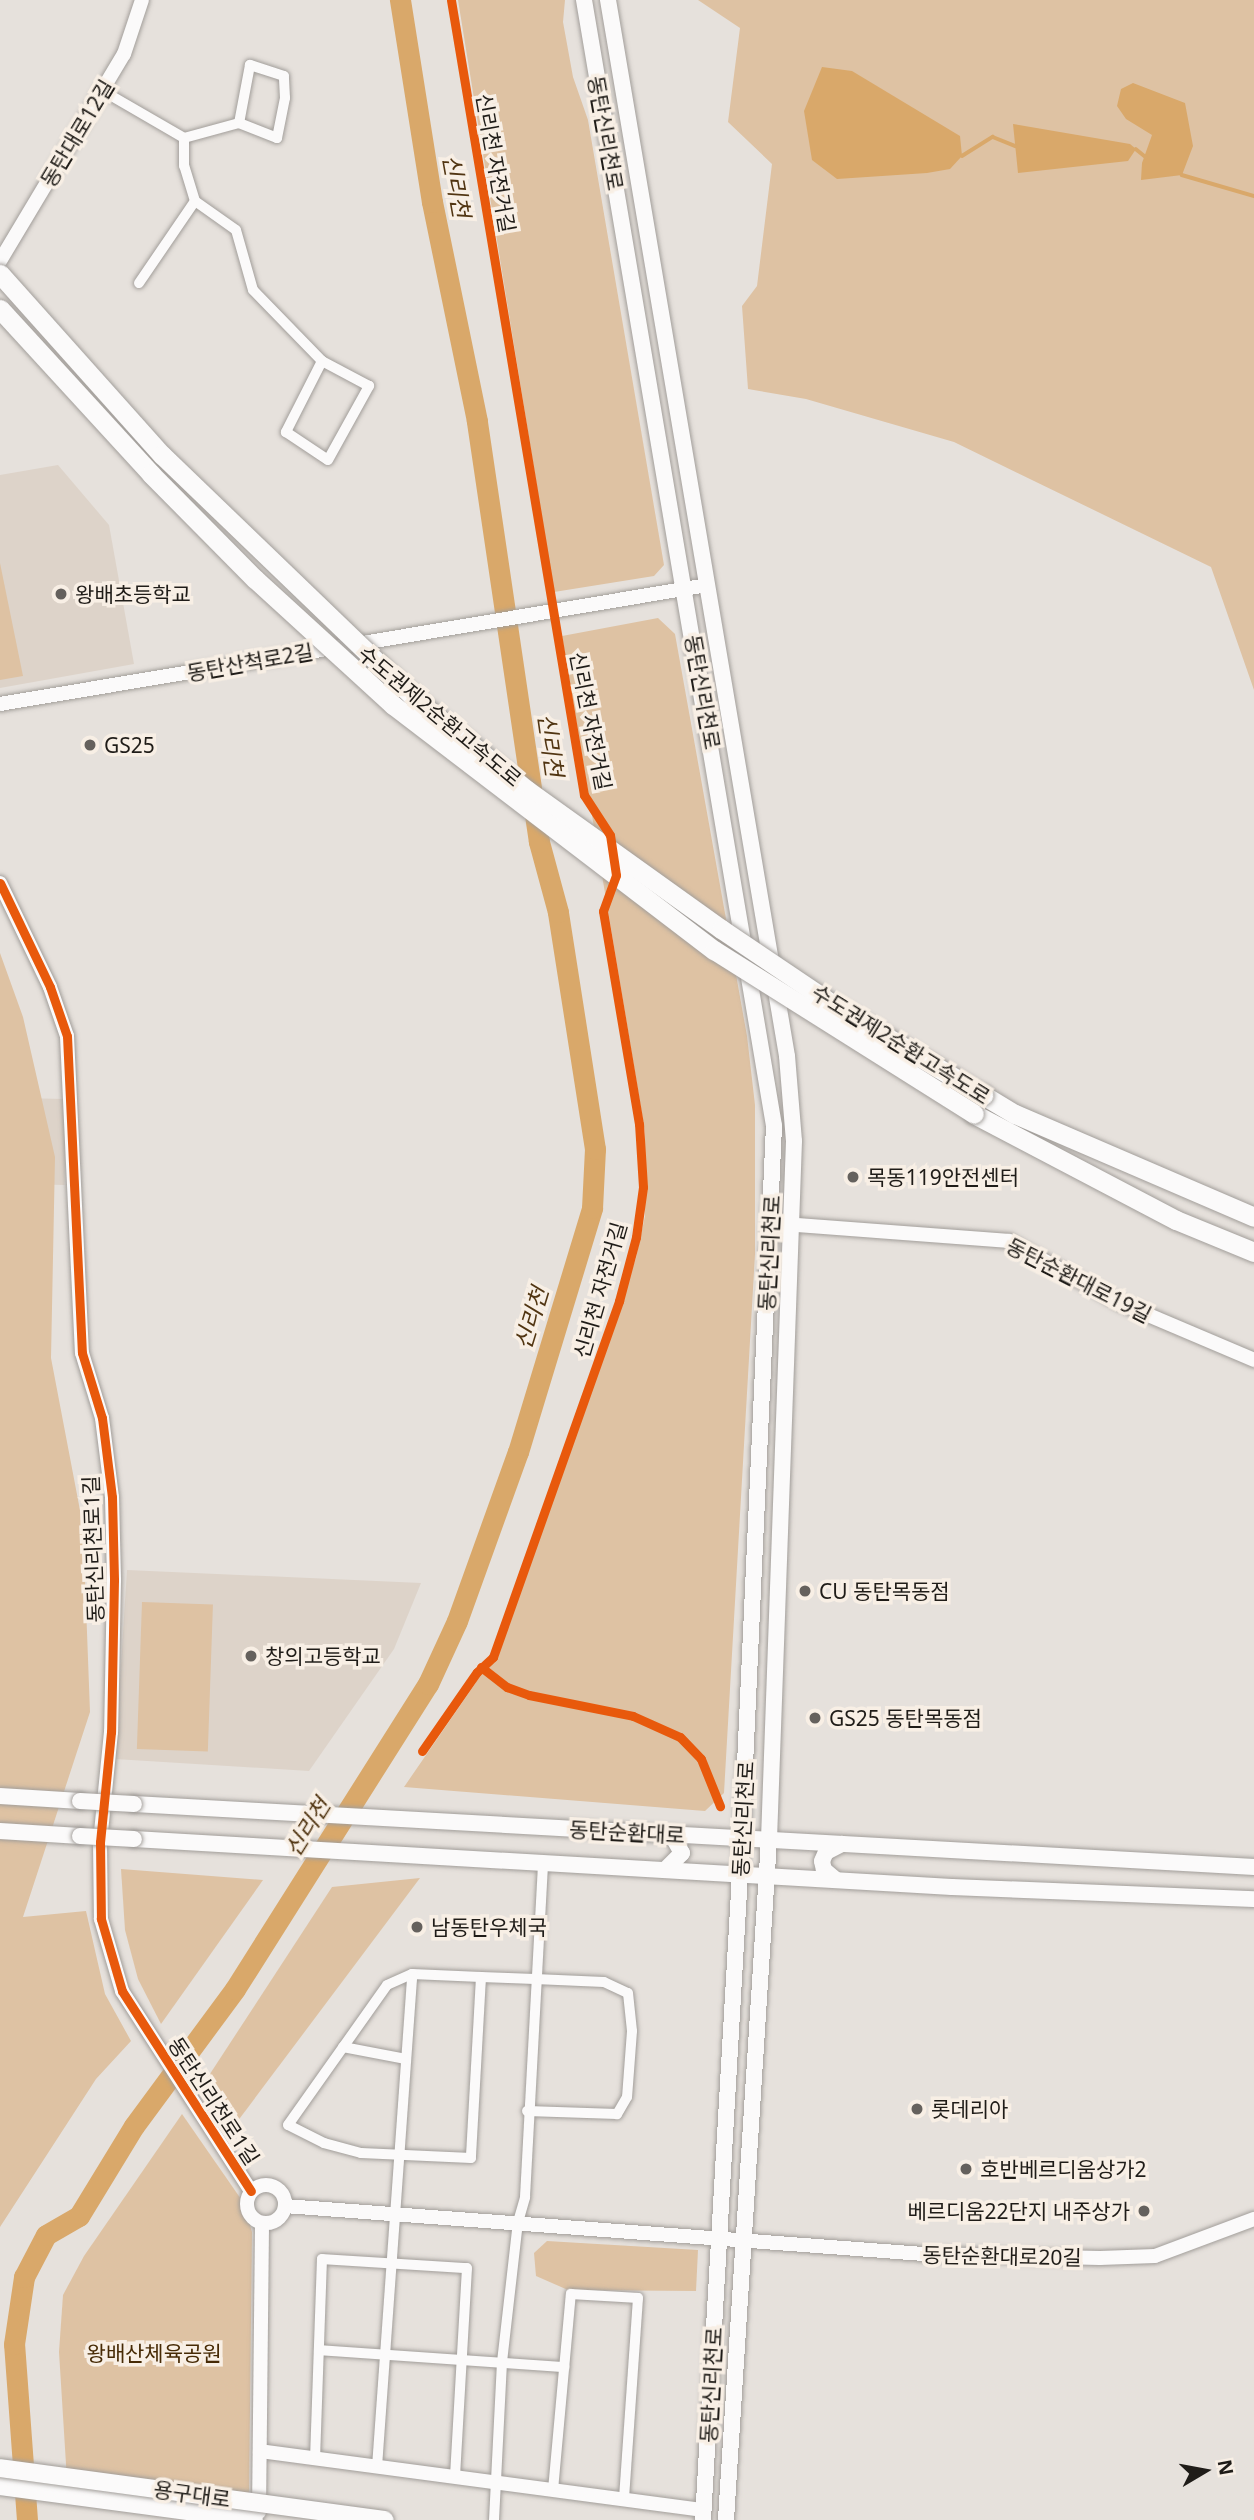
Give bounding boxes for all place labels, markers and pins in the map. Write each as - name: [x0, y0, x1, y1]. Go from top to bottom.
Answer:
- place label: 왕배초등학교: [75, 581, 191, 607]
- marker: 왕배초등학교: [53, 586, 69, 602]
- place label: GS25: [104, 732, 155, 758]
- marker: GS25: [82, 737, 98, 753]
- place label: 목동119안전센터: [867, 1164, 1019, 1190]
- marker: 목동119안전센터: [845, 1169, 861, 1185]
- place label: CU 동탄목동점: [819, 1578, 950, 1604]
- marker: CU 동탄목동점: [797, 1583, 813, 1599]
- place label: 창의고등학교: [265, 1643, 381, 1669]
- marker: 창의고등학교: [243, 1648, 259, 1664]
- place label: GS25 동탄목동점: [829, 1705, 982, 1731]
- marker: GS25 동탄목동점: [807, 1710, 823, 1726]
- place label: 남동탄우체국: [431, 1914, 547, 1940]
- marker: 남동탄우체국: [409, 1919, 425, 1935]
- place label: 롯데리아: [931, 2096, 1008, 2122]
- marker: 롯데리아: [909, 2101, 925, 2117]
- place label: 호반베르디움상가2: [980, 2156, 1147, 2182]
- marker: 호반베르디움상가2: [958, 2161, 974, 2177]
- place label: 베르디움22단지 내주상가: [907, 2198, 1130, 2224]
- marker: 베르디움22단지 내주상가: [1136, 2203, 1152, 2219]

